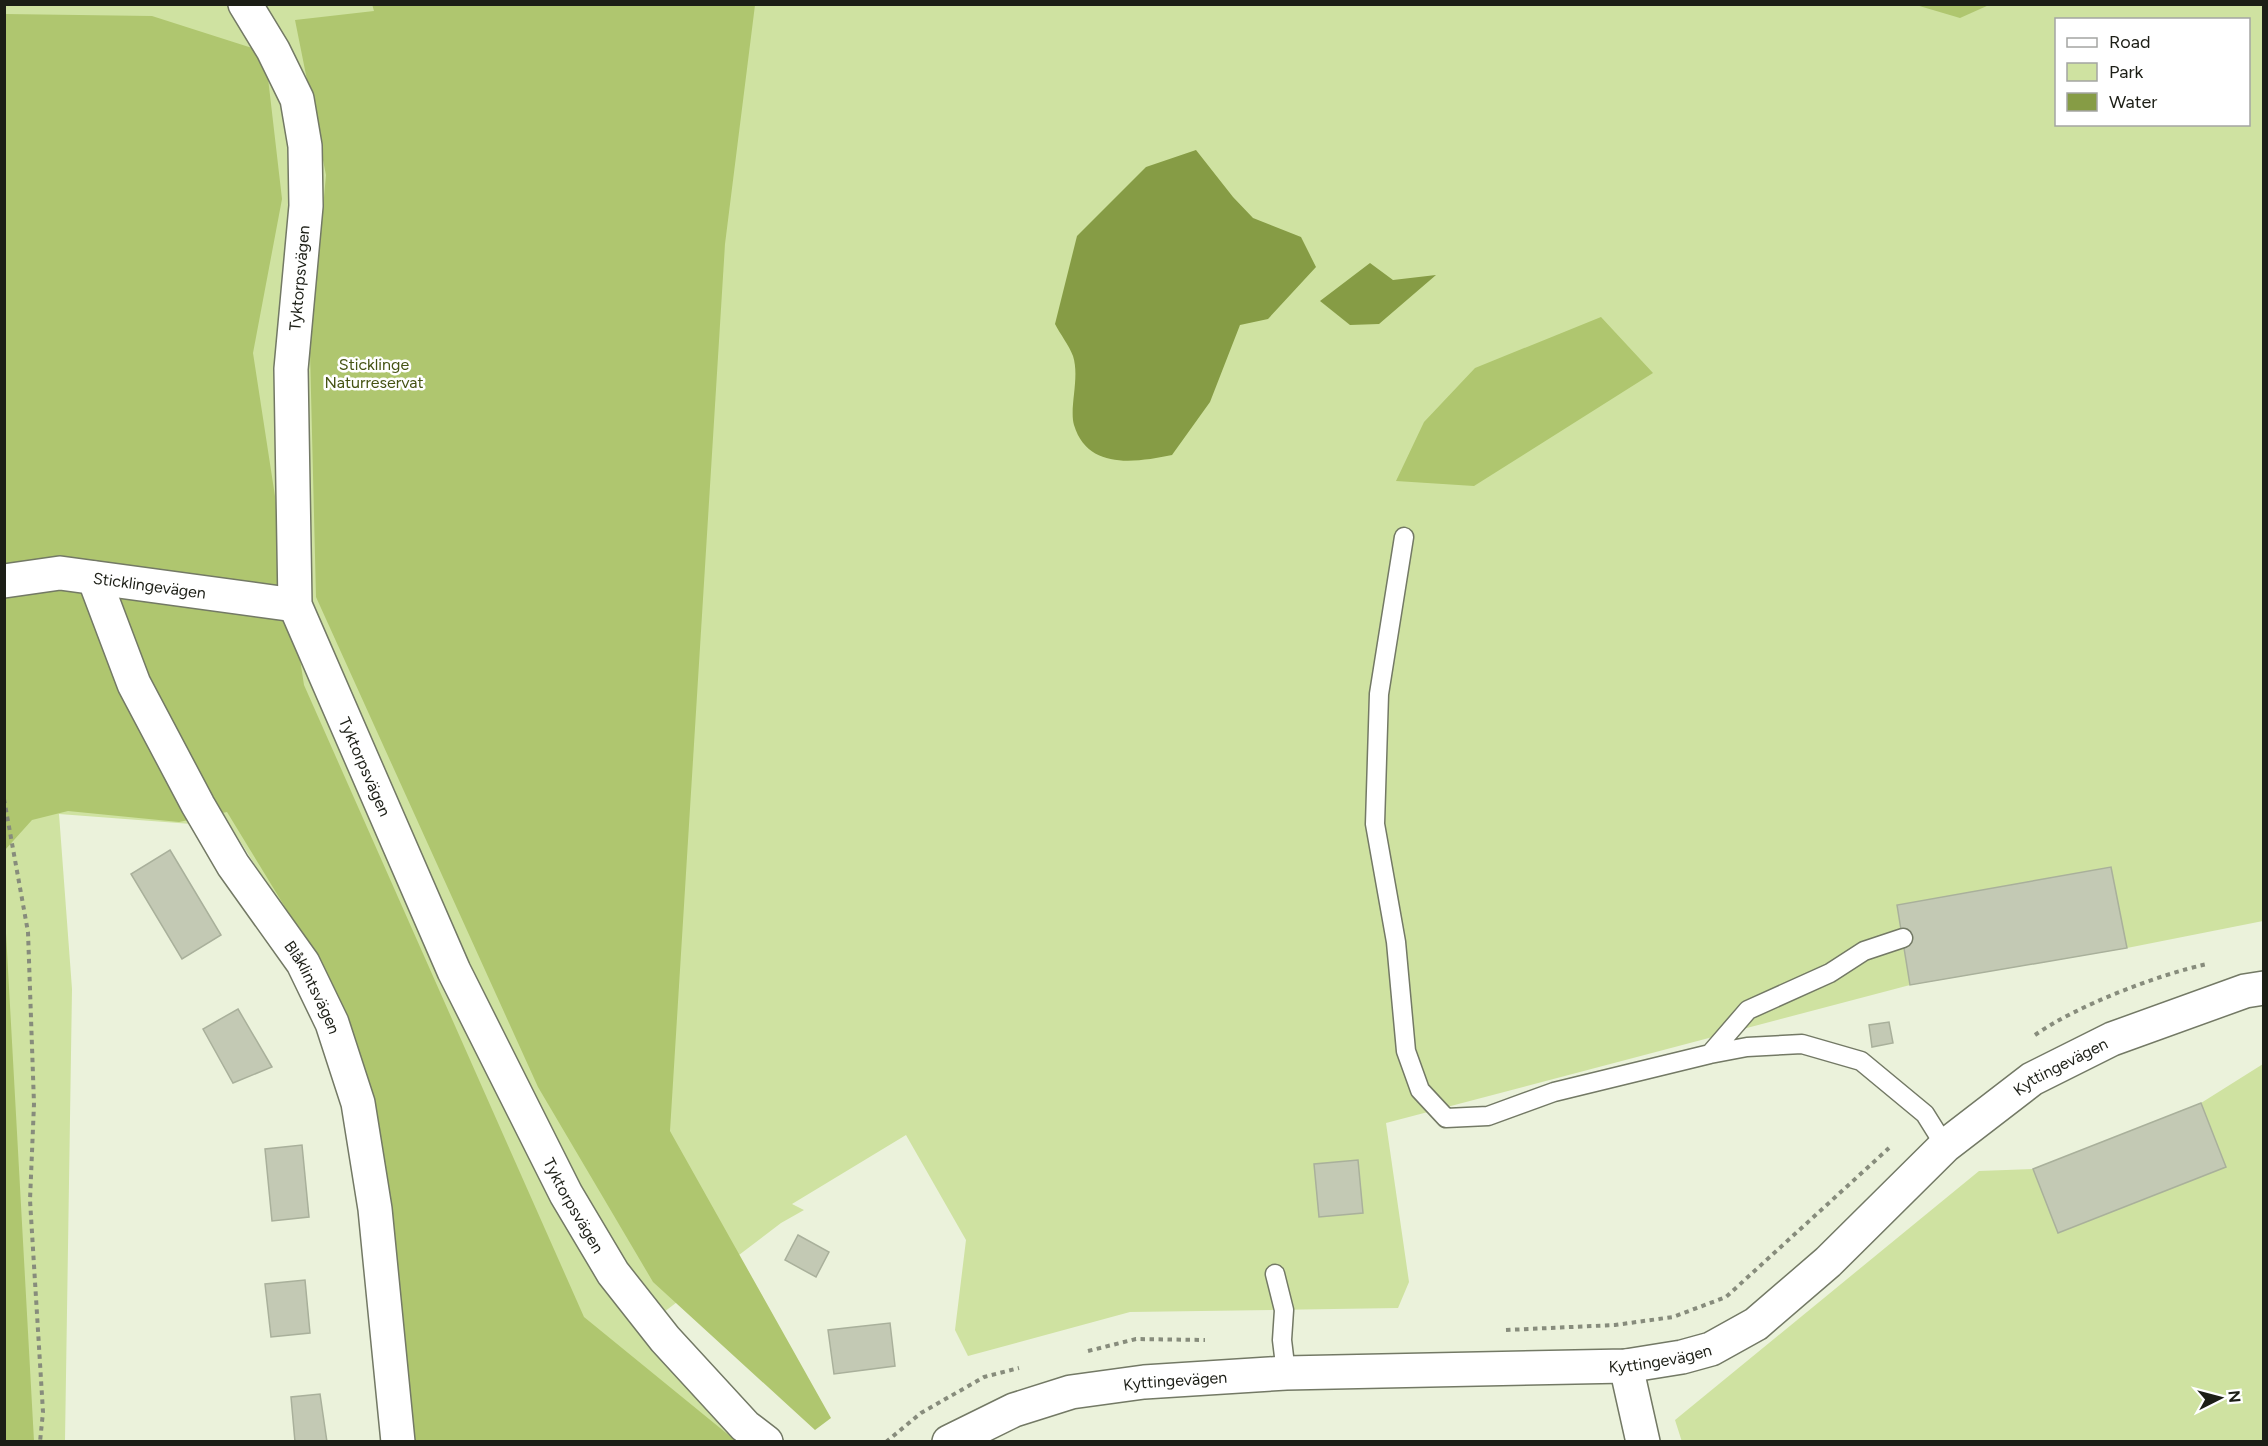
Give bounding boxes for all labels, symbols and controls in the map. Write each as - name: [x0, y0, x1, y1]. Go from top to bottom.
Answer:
- legend: [2055, 18, 2250, 126]
- text: Road: [2109, 31, 2150, 53]
- text: Park: [2109, 61, 2144, 83]
- text: Water: [2109, 91, 2157, 113]
- street label: Tyktorpsvägen: [285, 224, 314, 332]
- park label: Sticklinge Naturreservat: [324, 355, 424, 392]
- street label: Sticklingevägen: [92, 569, 207, 603]
- street label: Tyktorpsvägen: [335, 714, 395, 819]
- street label: Blåklintsvägen: [280, 937, 344, 1036]
- street label: Kyttingevägen: [2010, 1034, 2111, 1100]
- street label: Tyktorpsvägen: [539, 1155, 608, 1256]
- street label: Kyttingevägen: [1608, 1340, 1714, 1376]
- street label: Kyttingevägen: [1122, 1368, 1228, 1395]
- north arrow: [2190, 1368, 2250, 1428]
- text: N: [2224, 1389, 2245, 1404]

